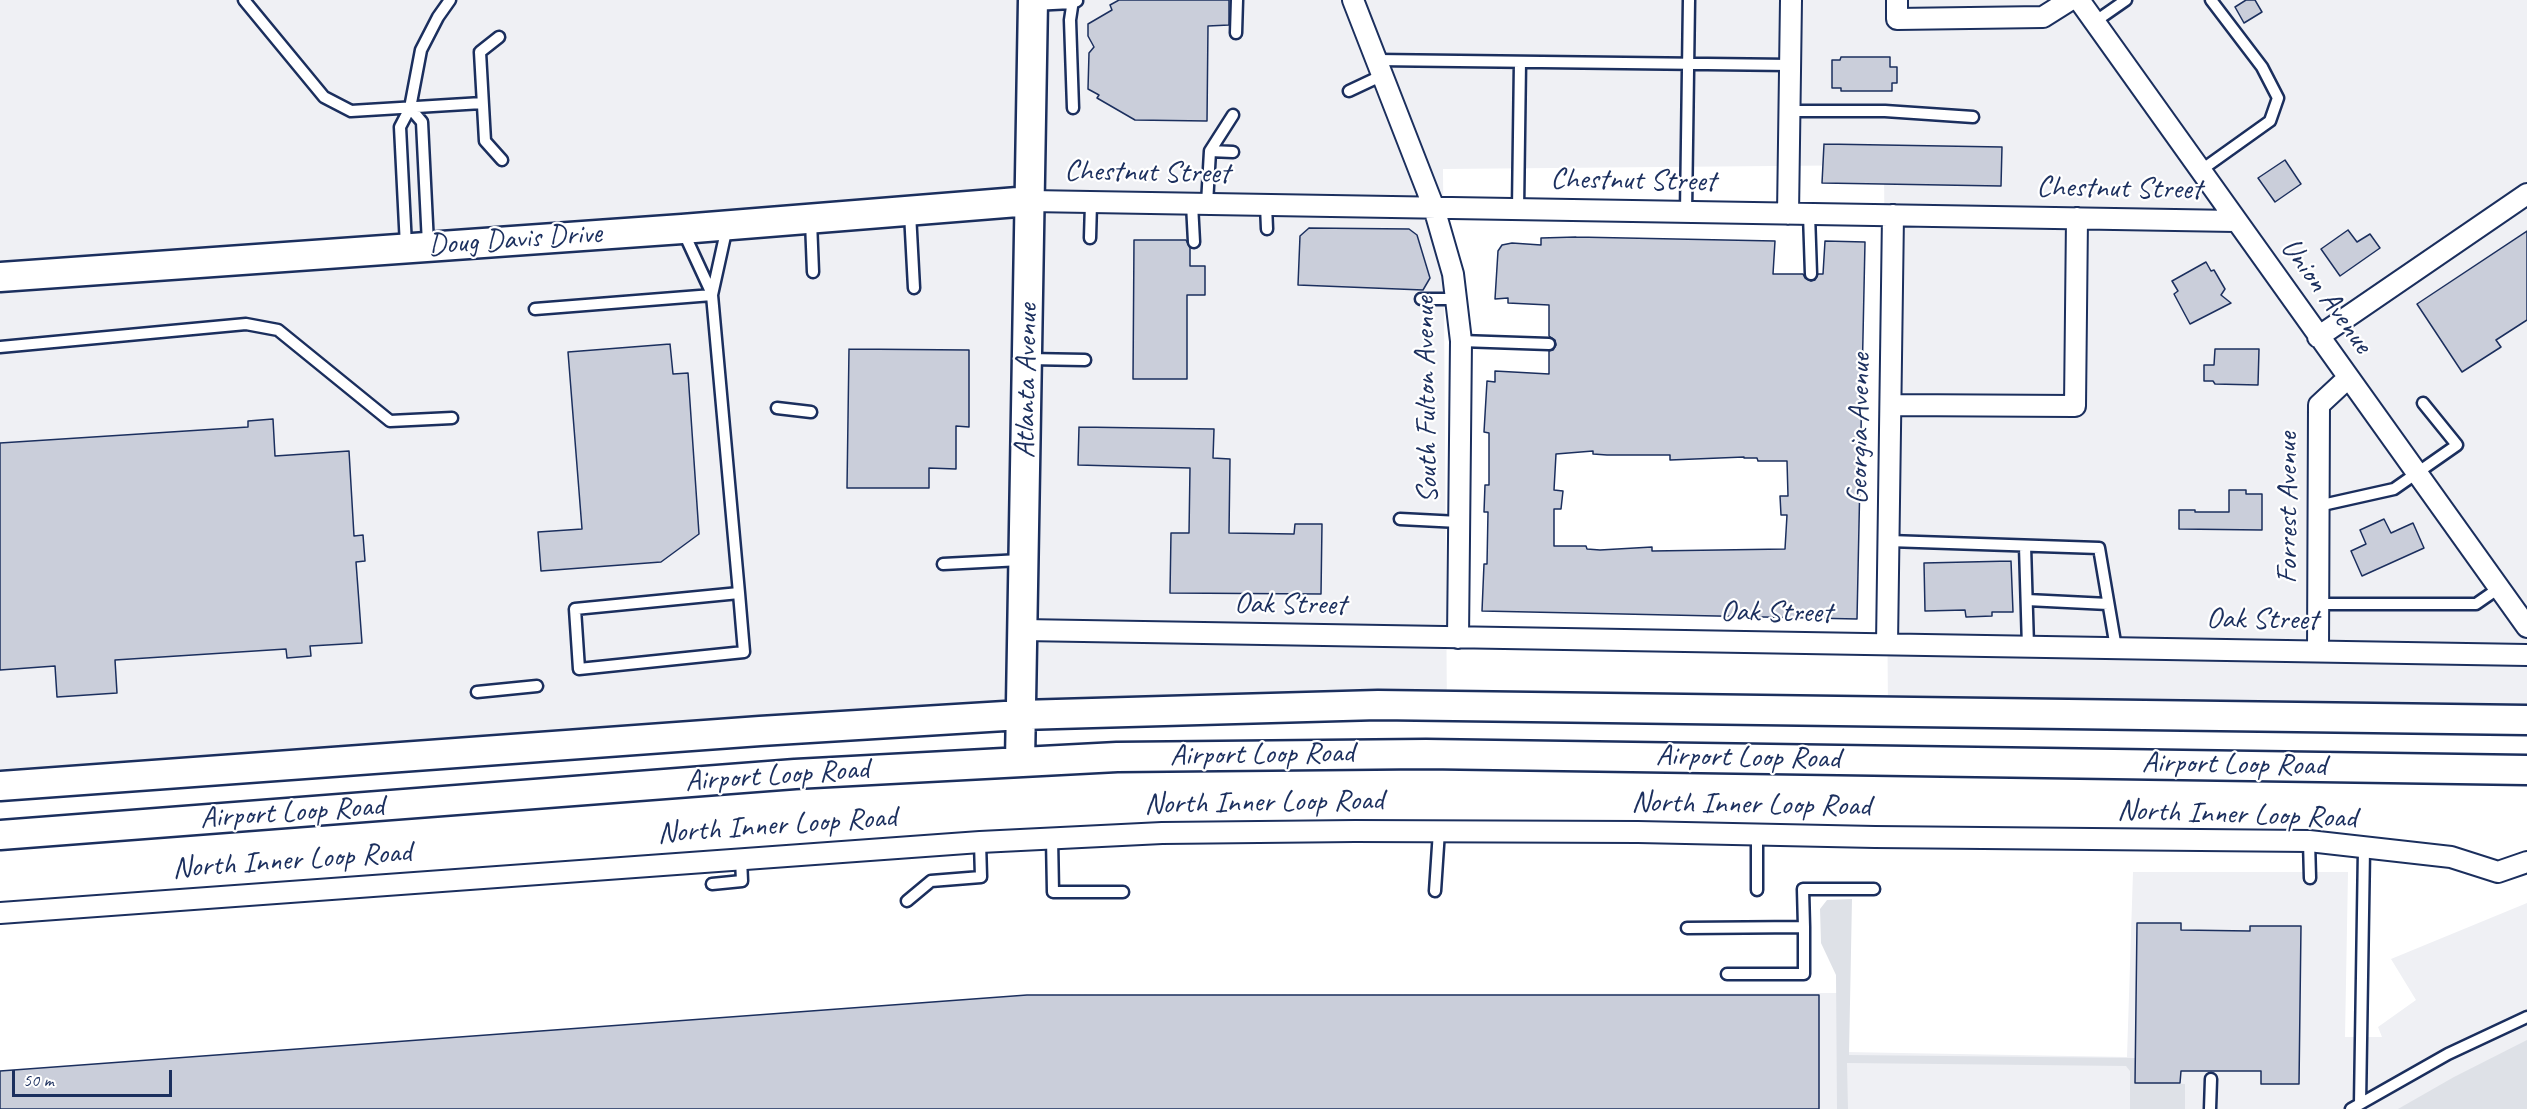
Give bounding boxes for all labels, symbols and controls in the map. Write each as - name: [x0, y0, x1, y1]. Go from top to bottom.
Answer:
- street label: Chestnut Street: [1064, 154, 1230, 192]
- street label: Chestnut Street: [1550, 162, 1716, 200]
- street label: Chestnut Street: [2036, 170, 2202, 208]
- street label: Doug Davis Drive: [427, 216, 603, 264]
- street label: Union Avenue: [2272, 231, 2380, 361]
- street label: South Fulton Avenue: [1407, 296, 1447, 504]
- street label: Atlanta Avenue: [1008, 303, 1046, 459]
- street label: Georgia Avenue: [1841, 353, 1879, 505]
- street label: Forrest Avenue: [2270, 432, 2306, 584]
- street label: Oak Street: [1234, 586, 1346, 624]
- street label: Oak Street: [1720, 594, 1832, 632]
- street label: Oak Street: [2206, 601, 2318, 639]
- street label: Airport Loop Road: [1170, 735, 1354, 775]
- street label: Airport Loop Road: [1656, 738, 1840, 778]
- street label: Airport Loop Road: [2142, 745, 2326, 785]
- street label: Airport Loop Road: [684, 752, 870, 800]
- street label: North Inner Loop Road: [1144, 783, 1384, 823]
- street label: North Inner Loop Road: [1631, 785, 1871, 825]
- street label: Airport Loop Road: [199, 789, 385, 837]
- street label: North Inner Loop Road: [2117, 793, 2357, 837]
- street label: North Inner Loop Road: [656, 800, 898, 852]
- street label: North Inner Loop Road: [171, 835, 413, 887]
- scale bar: [15, 1058, 176, 1096]
- text: 50 m: [23, 1069, 54, 1091]

